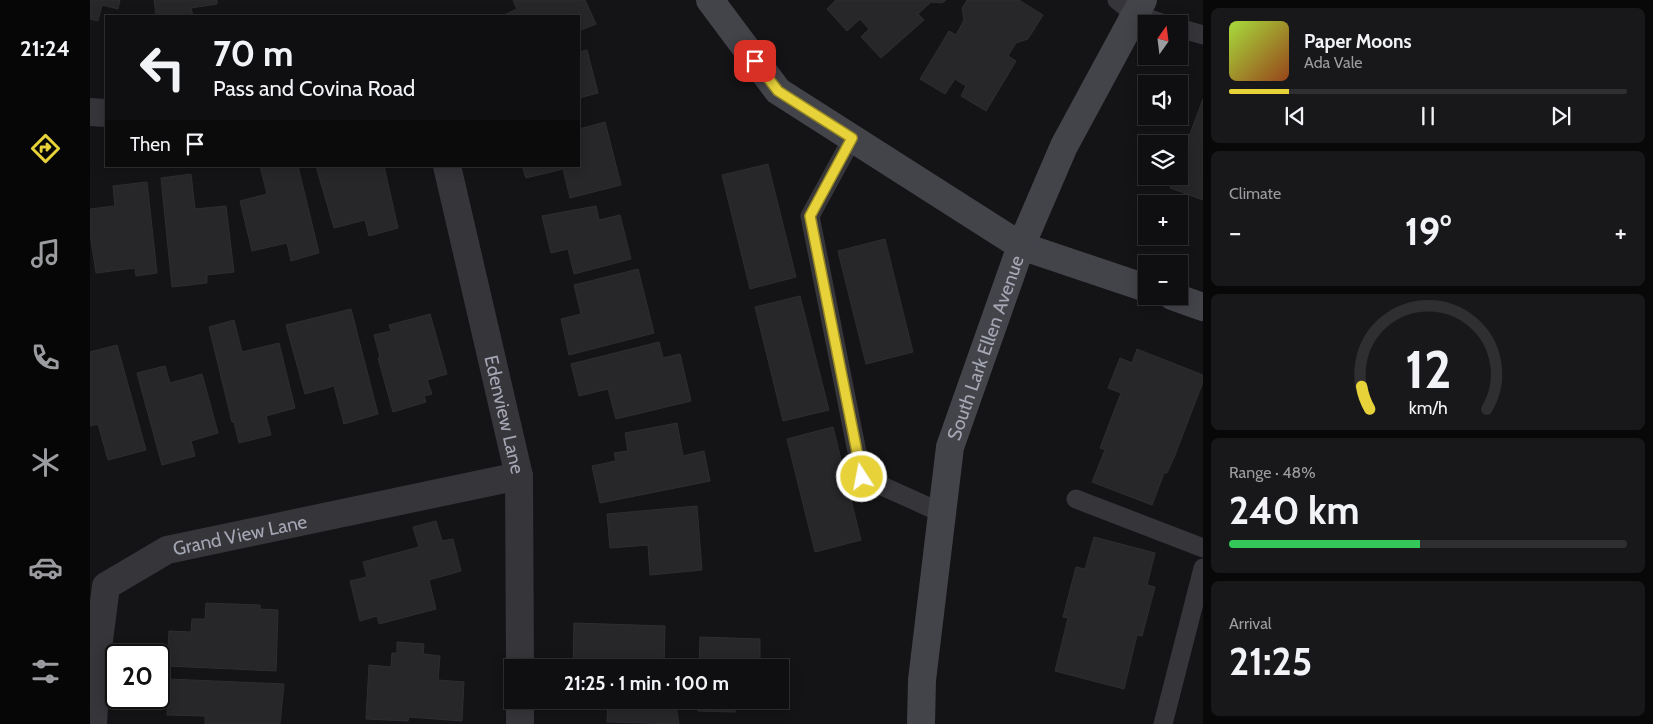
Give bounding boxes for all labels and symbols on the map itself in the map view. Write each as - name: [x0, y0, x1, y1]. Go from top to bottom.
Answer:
- north arrow: [1138, 15, 1188, 65]
- pin: [734, 40, 776, 82]
- street label: South Lark Ellen Avenue: [942, 252, 1028, 443]
- street label: Edenview Lane: [480, 353, 530, 476]
- position arrow: [835, 450, 887, 502]
- street label: Grand View Lane: [171, 509, 309, 560]
- speed limit sign: 20: [105, 644, 170, 709]

